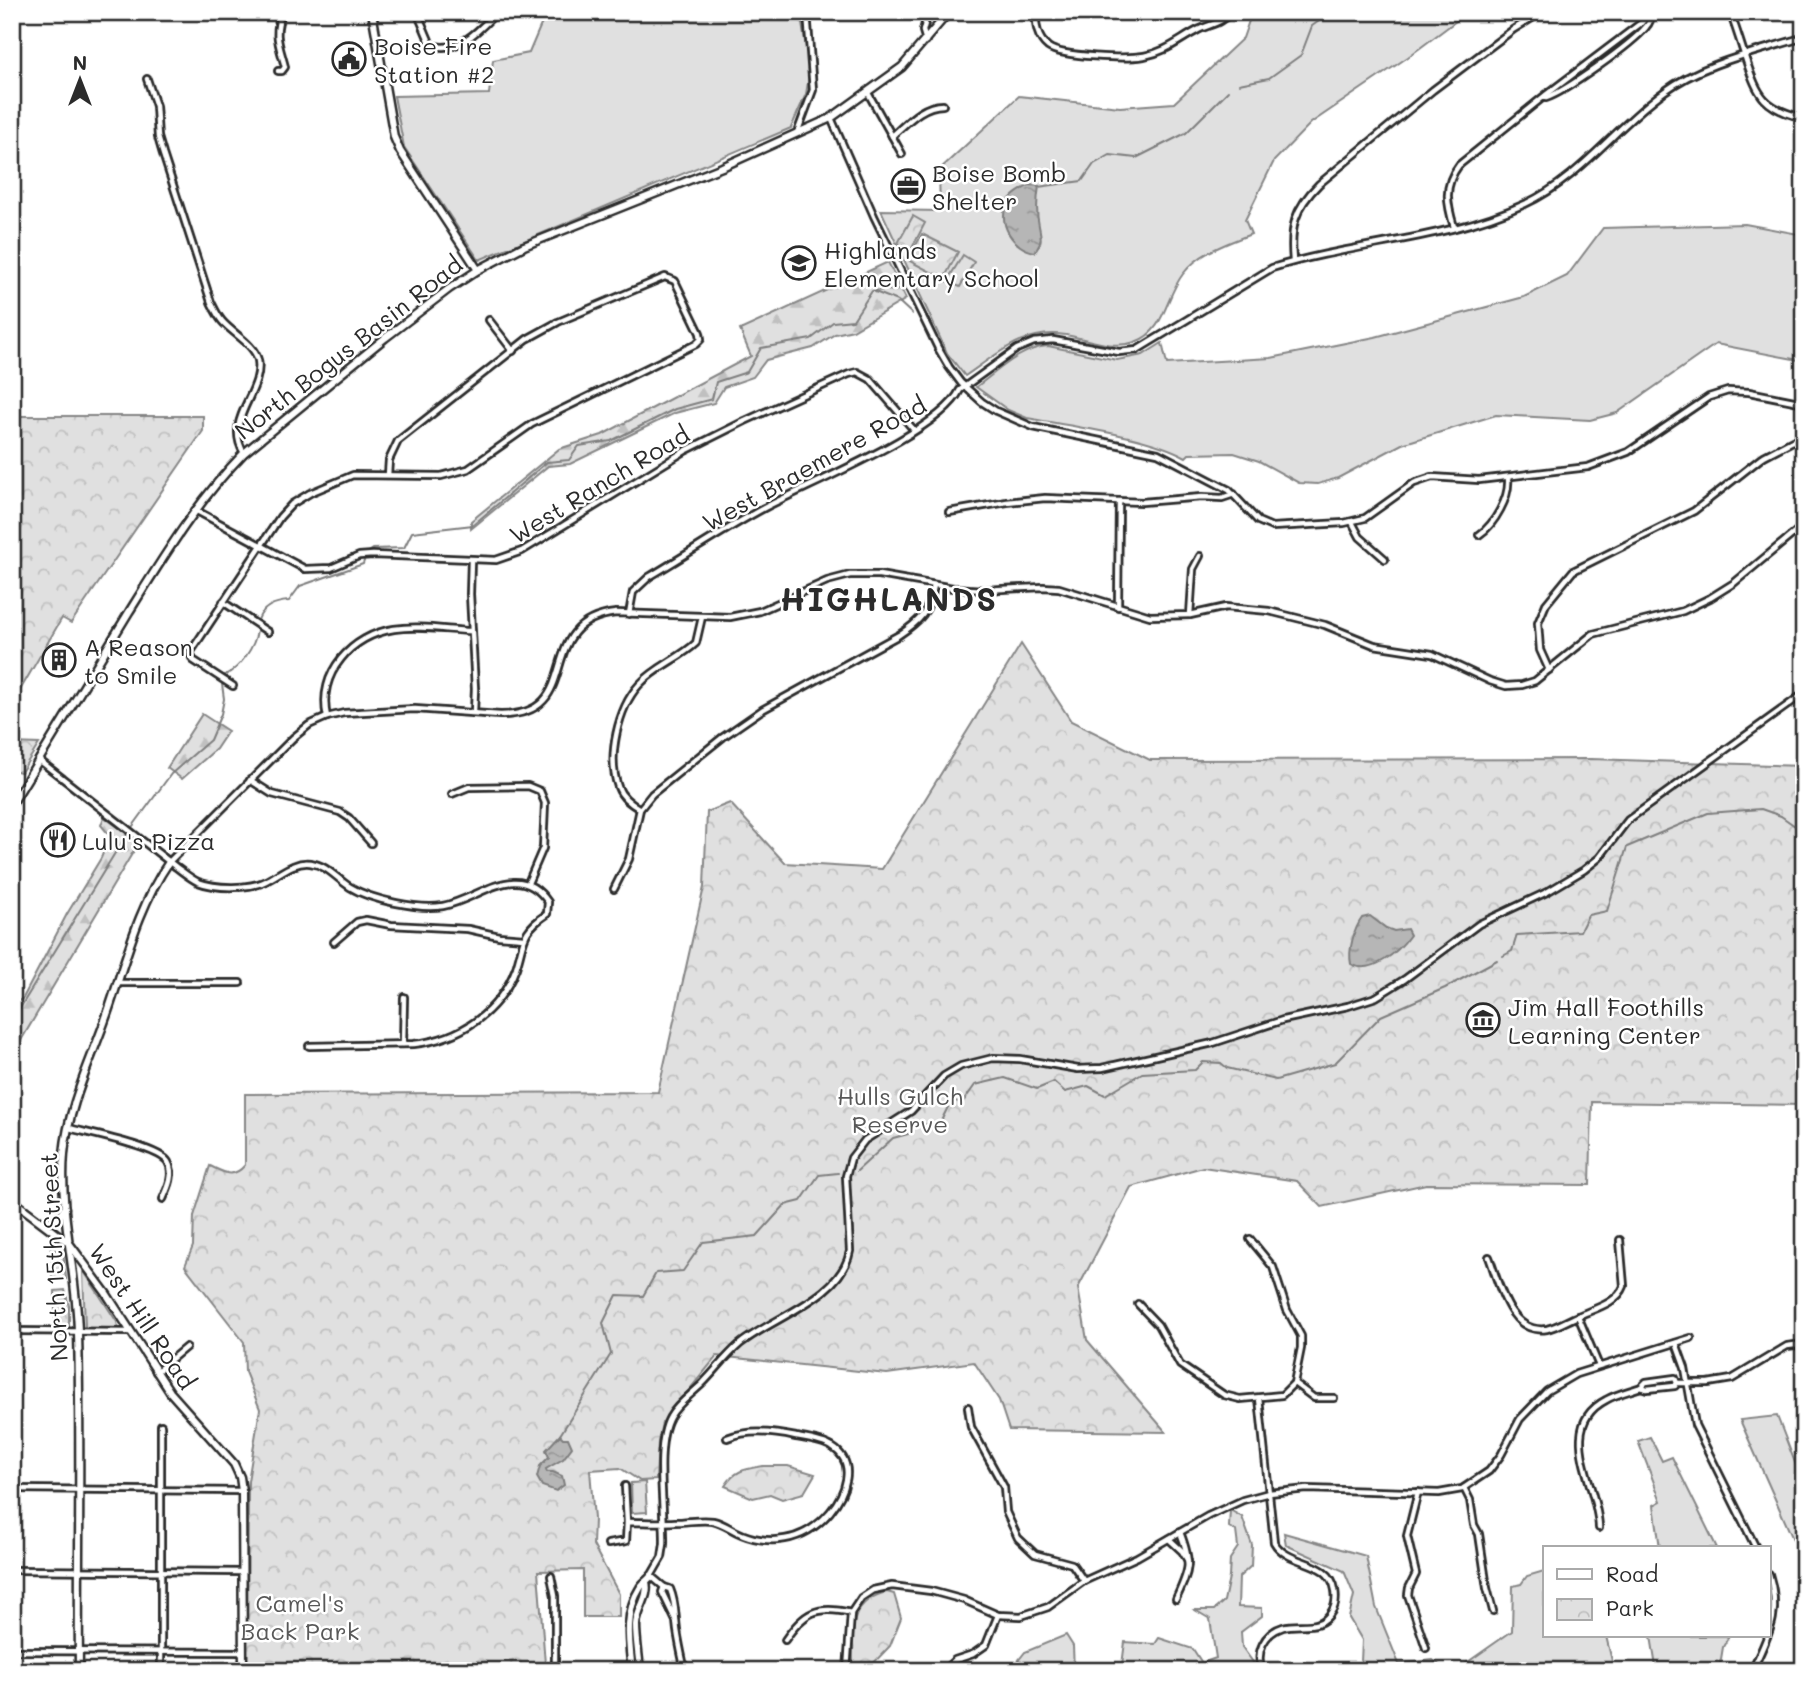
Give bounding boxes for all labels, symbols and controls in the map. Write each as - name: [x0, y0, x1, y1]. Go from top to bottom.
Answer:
- place label: Boise Fire Station #2: [374, 30, 494, 89]
- public building icon: Boise Fire Station #2: [330, 40, 368, 78]
- north arrow: [46, 46, 116, 116]
- text: N: [73, 50, 87, 75]
- place label: Boise Bomb Shelter: [932, 157, 1066, 216]
- office icon: Boise Bomb Shelter: [889, 167, 927, 205]
- place label: Highlands Elementary School: [824, 234, 1039, 293]
- school or university icon: Highlands Elementary School: [780, 244, 818, 282]
- street label: North Bogus Basin Road: [228, 248, 468, 446]
- street label: West Braemere Road: [697, 389, 931, 537]
- street label: West Ranch Road: [503, 418, 695, 550]
- district label: HIGHLANDS: [780, 577, 998, 619]
- place label: A Reason to Smile: [84, 631, 193, 690]
- building icon: A Reason to Smile: [40, 641, 78, 679]
- restaurant icon: Lulu's Pizza: [39, 821, 77, 859]
- place label: Lulu's Pizza: [82, 825, 215, 856]
- place label: Jim Hall Foothills Learning Center: [1508, 991, 1704, 1050]
- museum icon: Jim Hall Foothills Learning Center: [1464, 1001, 1502, 1039]
- park label: Hulls Gulch Reserve: [837, 1080, 963, 1139]
- street label: North 15th Street: [32, 1152, 74, 1362]
- street label: West Hill Road: [83, 1237, 203, 1395]
- legend: [1543, 1546, 1770, 1638]
- text: Road: [1606, 1560, 1658, 1587]
- park label: Camel's Back Park: [241, 1587, 359, 1646]
- text: Park: [1606, 1594, 1654, 1621]

